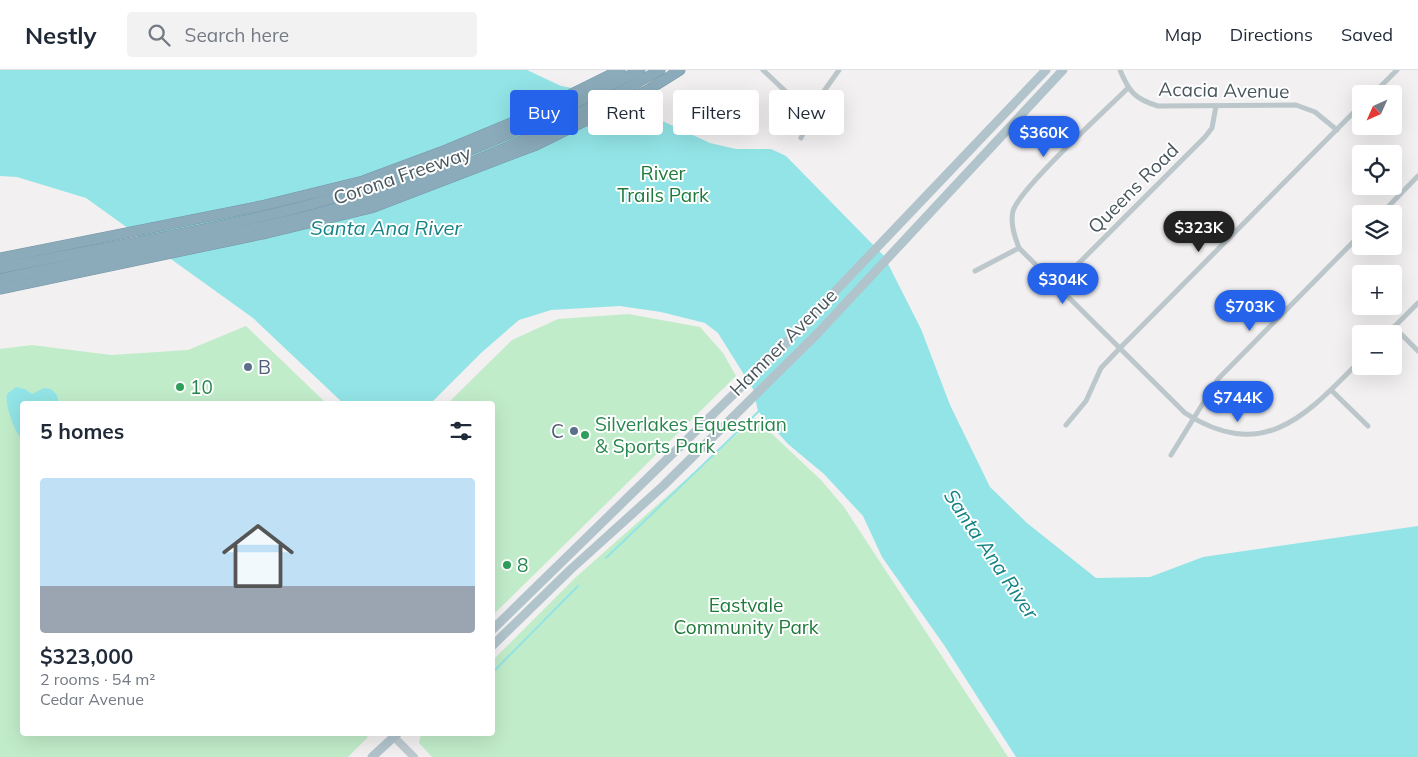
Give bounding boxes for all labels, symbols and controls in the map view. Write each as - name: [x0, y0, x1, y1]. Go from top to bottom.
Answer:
- search box: [127, 12, 477, 57]
- text: Nestly: [25, 20, 97, 50]
- icon: search: [145, 21, 173, 49]
- text: Search here: [185, 23, 289, 47]
- text: Map: [1165, 23, 1202, 46]
- text: Directions: [1230, 23, 1313, 46]
- text: Saved: [1341, 23, 1393, 46]
- street label: Acacia Avenue: [1158, 77, 1290, 103]
- north arrow: [1352, 85, 1402, 135]
- map controls: [1352, 85, 1402, 375]
- chip: Buy: [510, 90, 578, 135]
- chip: Rent: [588, 90, 663, 135]
- chip: Filters: [673, 90, 759, 135]
- chip: New: [769, 90, 844, 135]
- pin: $360K: [1009, 116, 1079, 158]
- text: $360K: [1019, 122, 1069, 142]
- street label: Queens Road: [1083, 138, 1183, 238]
- street label: Corona Freeway: [330, 140, 474, 210]
- button: locate: [1352, 145, 1402, 195]
- park label: River Trails Park: [617, 161, 709, 207]
- button: layers: [1352, 205, 1402, 255]
- pin: $323K: [1164, 210, 1234, 253]
- water label: Santa Ana River: [310, 215, 462, 240]
- text: $323K: [1174, 217, 1224, 237]
- pin: $304K: [1028, 262, 1098, 305]
- button: +: [1352, 265, 1402, 315]
- text: $304K: [1038, 269, 1088, 289]
- street label: Hamner Avenue: [724, 283, 842, 401]
- pin: $703K: [1215, 290, 1285, 332]
- text: $703K: [1225, 296, 1275, 316]
- button: −: [1352, 325, 1402, 375]
- place label: B: [258, 355, 271, 379]
- marker: B: [242, 361, 254, 373]
- place label: 10: [190, 375, 213, 399]
- pin: $744K: [1203, 380, 1273, 423]
- marker: 10: [174, 381, 186, 393]
- text: $744K: [1213, 387, 1263, 407]
- place label: Silverlakes Equestrian & Sports Park: [595, 412, 787, 458]
- icon: filters: [447, 417, 475, 445]
- text: 5 homes: [40, 418, 124, 444]
- place label: C: [551, 419, 564, 443]
- marker: C: [568, 425, 580, 437]
- marker: Silverlakes Equestrian & Sports Park: [579, 429, 591, 441]
- water label: Santa Ana River: [939, 484, 1044, 624]
- icon: home: [213, 511, 303, 601]
- place label: 8: [517, 553, 528, 577]
- marker: 8: [501, 559, 513, 571]
- park label: Eastvale Community Park: [674, 593, 819, 639]
- text: $323,000: [40, 643, 133, 669]
- text: 2 rooms · 54 m²: [40, 669, 155, 689]
- text: Cedar Avenue: [40, 689, 144, 709]

